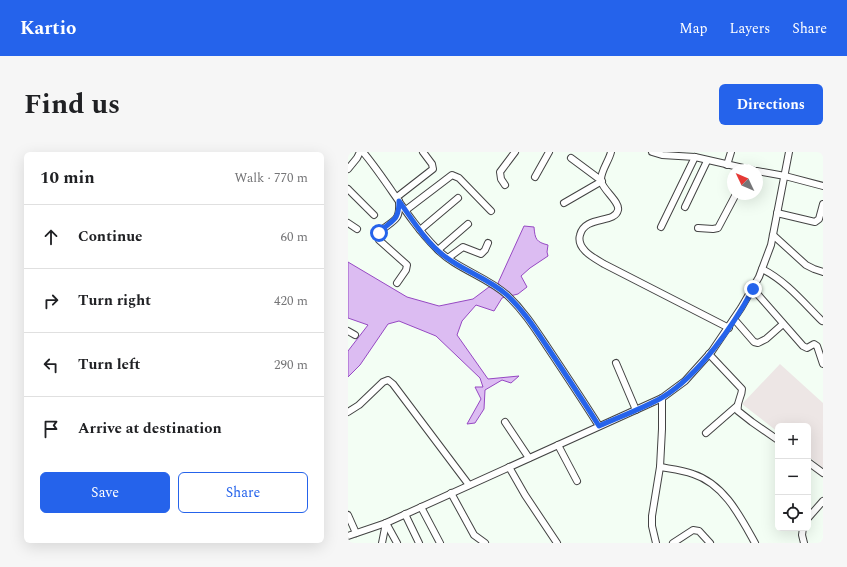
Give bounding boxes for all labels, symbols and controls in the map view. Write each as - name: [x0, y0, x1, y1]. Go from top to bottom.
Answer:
- text: Kartio: [20, 14, 76, 43]
- text: Map: [679, 18, 708, 39]
- text: Layers: [730, 18, 770, 39]
- text: Share: [792, 18, 827, 39]
- text: Find us: [24, 83, 120, 126]
- button: Directions: [719, 84, 823, 125]
- north arrow: [727, 164, 763, 200]
- text: 10 min: [40, 165, 95, 191]
- text: Walk · 770 m: [234, 168, 308, 188]
- route start: [370, 224, 388, 242]
- text: Continue: [78, 225, 143, 248]
- icon: ahead: [40, 226, 62, 248]
- text: 60 m: [281, 227, 308, 247]
- route end: [744, 280, 762, 298]
- text: Turn right: [78, 289, 151, 312]
- icon: right: [40, 290, 62, 312]
- text: 420 m: [274, 291, 308, 311]
- text: Turn left: [78, 353, 140, 376]
- icon: left: [40, 354, 62, 376]
- text: 290 m: [274, 355, 308, 375]
- text: Arrive at destination: [78, 417, 222, 440]
- icon: arrive: [40, 418, 62, 440]
- map controls: [775, 423, 811, 531]
- button: +: [775, 423, 811, 459]
- button: −: [775, 459, 811, 495]
- button: Save: [40, 472, 170, 513]
- button: Share: [178, 472, 308, 513]
- button: locate: [775, 495, 811, 531]

